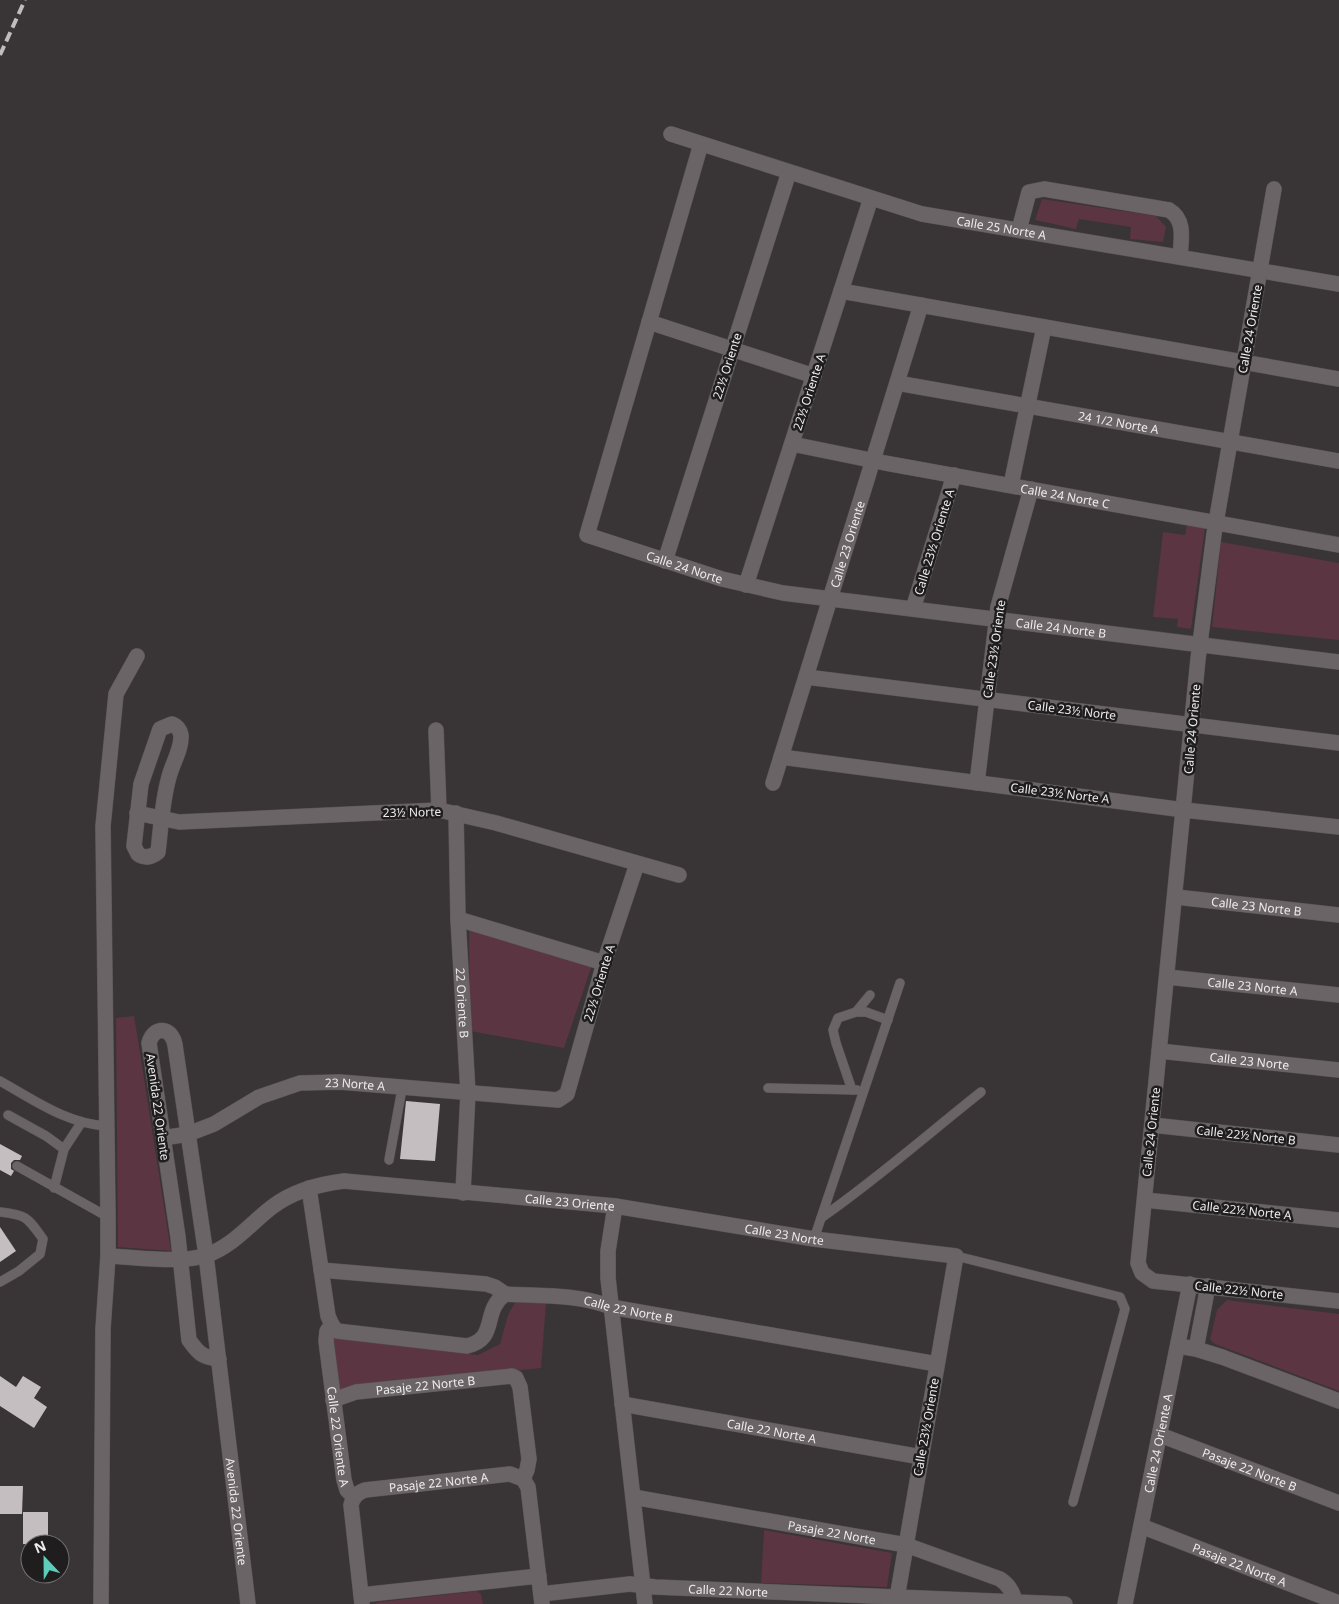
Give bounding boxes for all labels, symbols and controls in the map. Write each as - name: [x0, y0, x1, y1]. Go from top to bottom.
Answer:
- street label: Calle 25 Norte A: [955, 211, 1048, 243]
- street label: Calle 24 Oriente: [1234, 283, 1266, 375]
- street label: 22½ Oriente: [708, 330, 746, 401]
- street label: 22½ Oriente A: [789, 351, 829, 432]
- street label: 24 1/2 Norte A: [1077, 407, 1161, 438]
- street label: Calle 24 Norte C: [1019, 479, 1112, 512]
- street label: Calle 23½ Oriente A: [910, 487, 958, 597]
- street label: Calle 23 Oriente: [825, 498, 868, 590]
- street label: Calle 24 Norte: [644, 546, 725, 587]
- street label: Calle 23½ Oriente: [979, 598, 1009, 699]
- street label: Calle 24 Norte B: [1015, 613, 1107, 642]
- street label: Calle 24 Oriente: [1180, 683, 1204, 775]
- street label: Calle 23½ Norte: [1027, 696, 1117, 724]
- street label: Calle 23½ Norte A: [1009, 778, 1111, 808]
- street label: 23½ Norte: [383, 803, 442, 821]
- street label: Calle 23 Norte B: [1210, 892, 1303, 919]
- street label: 22½ Oriente A: [579, 942, 619, 1024]
- street label: 22 Oriente B: [452, 967, 473, 1039]
- street label: Calle 23 Norte A: [1207, 973, 1299, 999]
- street label: Calle 23 Norte: [1209, 1048, 1290, 1073]
- street label: Avenida 22 Oriente: [142, 1052, 174, 1162]
- street label: 23 Norte A: [325, 1073, 386, 1094]
- street label: Calle 24 Oriente: [1138, 1086, 1164, 1178]
- street label: Calle 22½ Norte B: [1195, 1121, 1297, 1149]
- street label: Calle 23 Oriente: [524, 1189, 616, 1214]
- street label: Calle 22½ Norte A: [1192, 1196, 1293, 1224]
- street label: Calle 23 Norte: [744, 1219, 825, 1249]
- street label: Calle 22½ Norte: [1194, 1277, 1284, 1303]
- street label: Calle 22 Norte B: [582, 1291, 674, 1326]
- street label: Pasaje 22 Norte B: [375, 1371, 476, 1398]
- street label: Calle 23½ Oriente: [909, 1376, 943, 1477]
- street label: Calle 22 Oriente A: [323, 1385, 354, 1489]
- street label: Calle 24 Oriente A: [1139, 1392, 1176, 1494]
- street label: Calle 22 Norte A: [726, 1414, 818, 1447]
- street label: Pasaje 22 Norte B: [1200, 1443, 1300, 1495]
- street label: Avenida 22 Oriente: [222, 1457, 252, 1566]
- street label: Pasaje 22 Norte A: [388, 1468, 489, 1496]
- street label: Pasaje 22 Norte: [787, 1516, 877, 1548]
- north arrow: [20, 1534, 70, 1584]
- text: N: [31, 1536, 49, 1557]
- street label: Pasaje 22 Norte A: [1190, 1538, 1290, 1591]
- street label: Calle 22 Norte: [688, 1580, 769, 1600]

